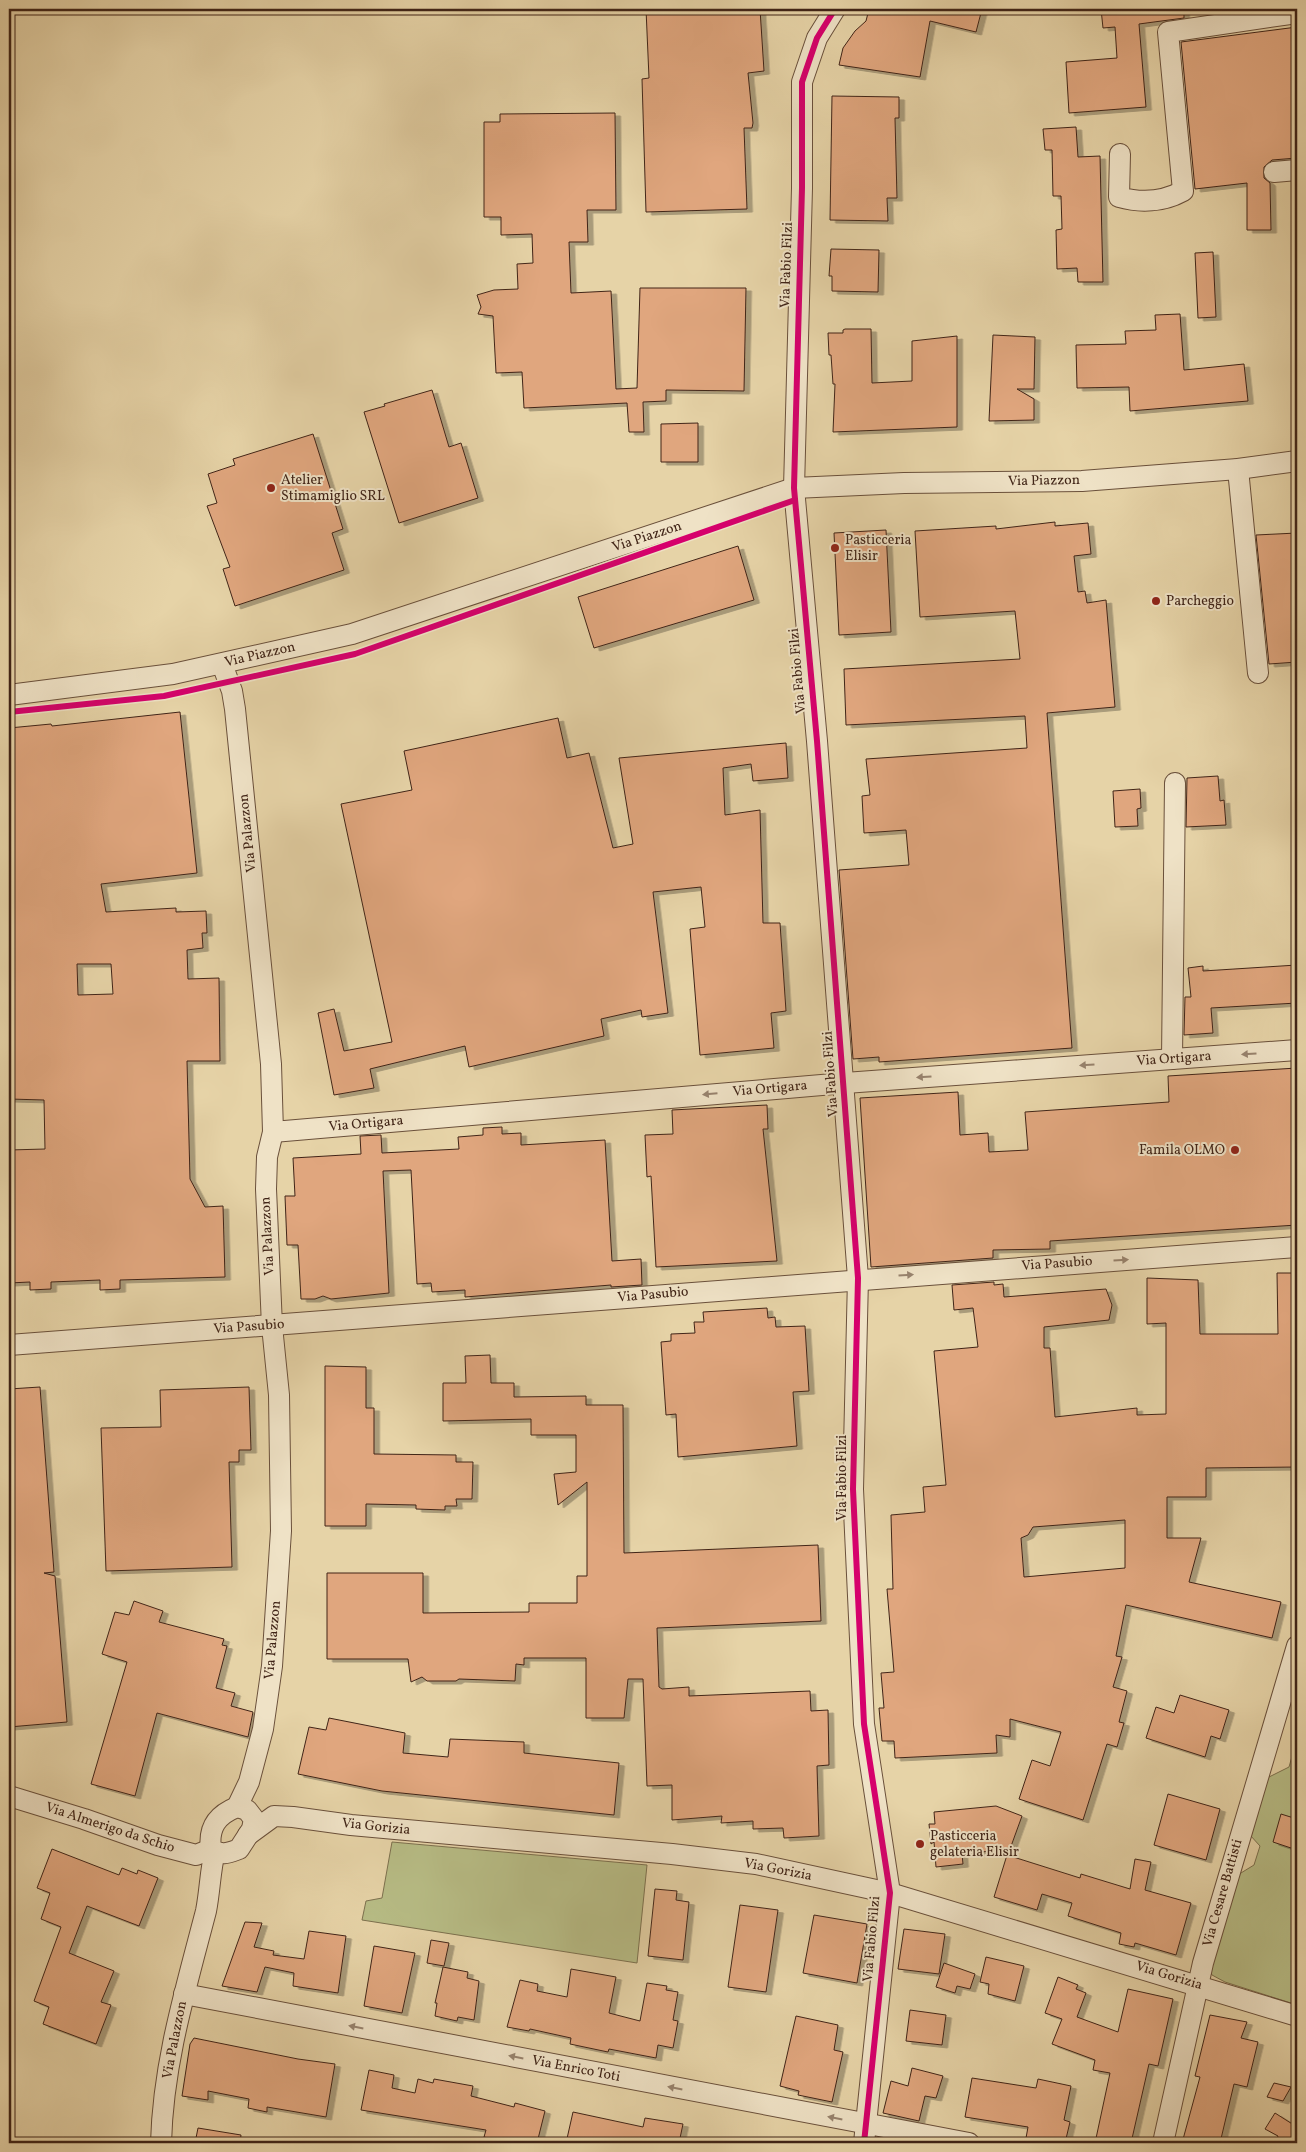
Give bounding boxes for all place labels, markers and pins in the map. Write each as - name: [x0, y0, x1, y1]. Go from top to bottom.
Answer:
- place label: Atelier Stimamiglio SRL: [281, 471, 385, 506]
- marker: Atelier Stimamiglio SRL: [265, 482, 277, 494]
- place label: Pasticceria Elisir: [845, 531, 911, 566]
- marker: Pasticceria Elisir: [829, 542, 841, 554]
- place label: Parcheggio: [1166, 592, 1234, 611]
- marker: Parcheggio: [1150, 595, 1162, 607]
- place label: Famila OLMO: [1139, 1141, 1225, 1160]
- marker: Famila OLMO: [1229, 1144, 1241, 1156]
- place label: Pasticceria gelateria Elisir: [930, 1827, 1019, 1862]
- marker: Pasticceria gelateria Elisir: [914, 1838, 926, 1850]

